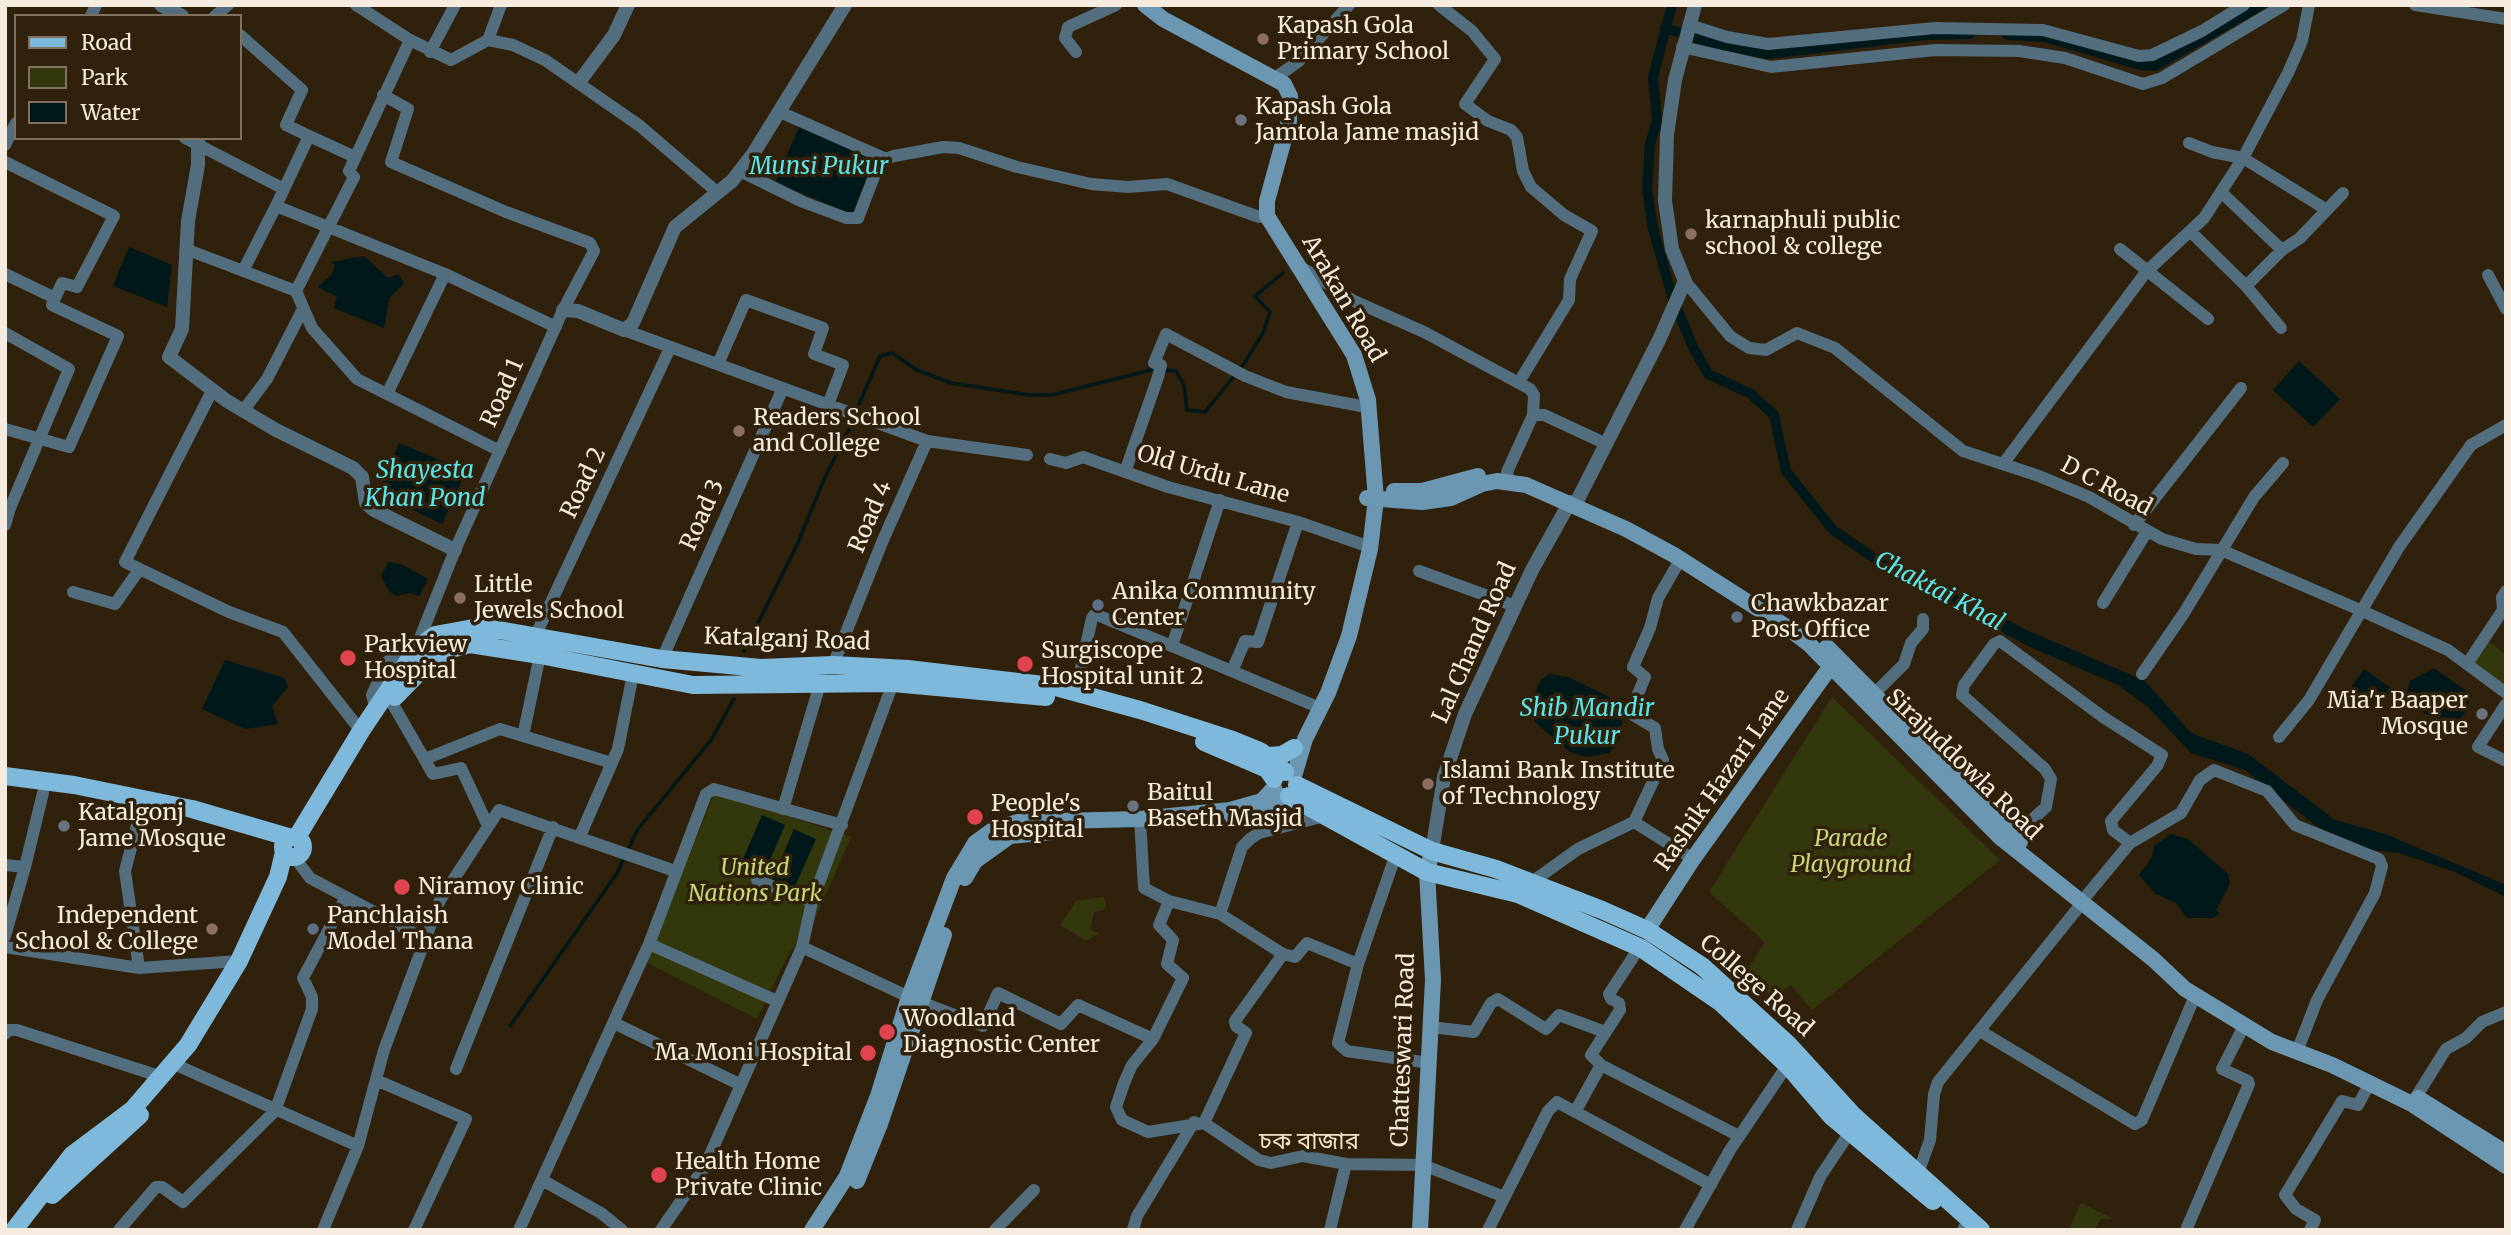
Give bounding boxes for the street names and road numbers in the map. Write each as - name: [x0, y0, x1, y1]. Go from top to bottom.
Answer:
- street label: Arakan Road: [1296, 231, 1390, 367]
- street label: Road 1: [476, 355, 530, 431]
- street label: Old Urdu Lane: [1134, 440, 1292, 510]
- street label: Road 2: [556, 443, 612, 523]
- street label: D C Road: [2056, 452, 2156, 522]
- street label: Road 3: [675, 475, 731, 555]
- street label: Road 4: [844, 477, 898, 557]
- street label: Lal Chand Road: [1427, 558, 1523, 728]
- street label: Katalganj Road: [703, 623, 871, 657]
- street label: Rashik Hazari Lane: [1650, 684, 1796, 876]
- street label: Sirajuddowla Road: [1880, 684, 2046, 846]
- street label: College Road: [1694, 929, 1818, 1043]
- street label: Chatteswari Road: [1387, 952, 1421, 1148]

